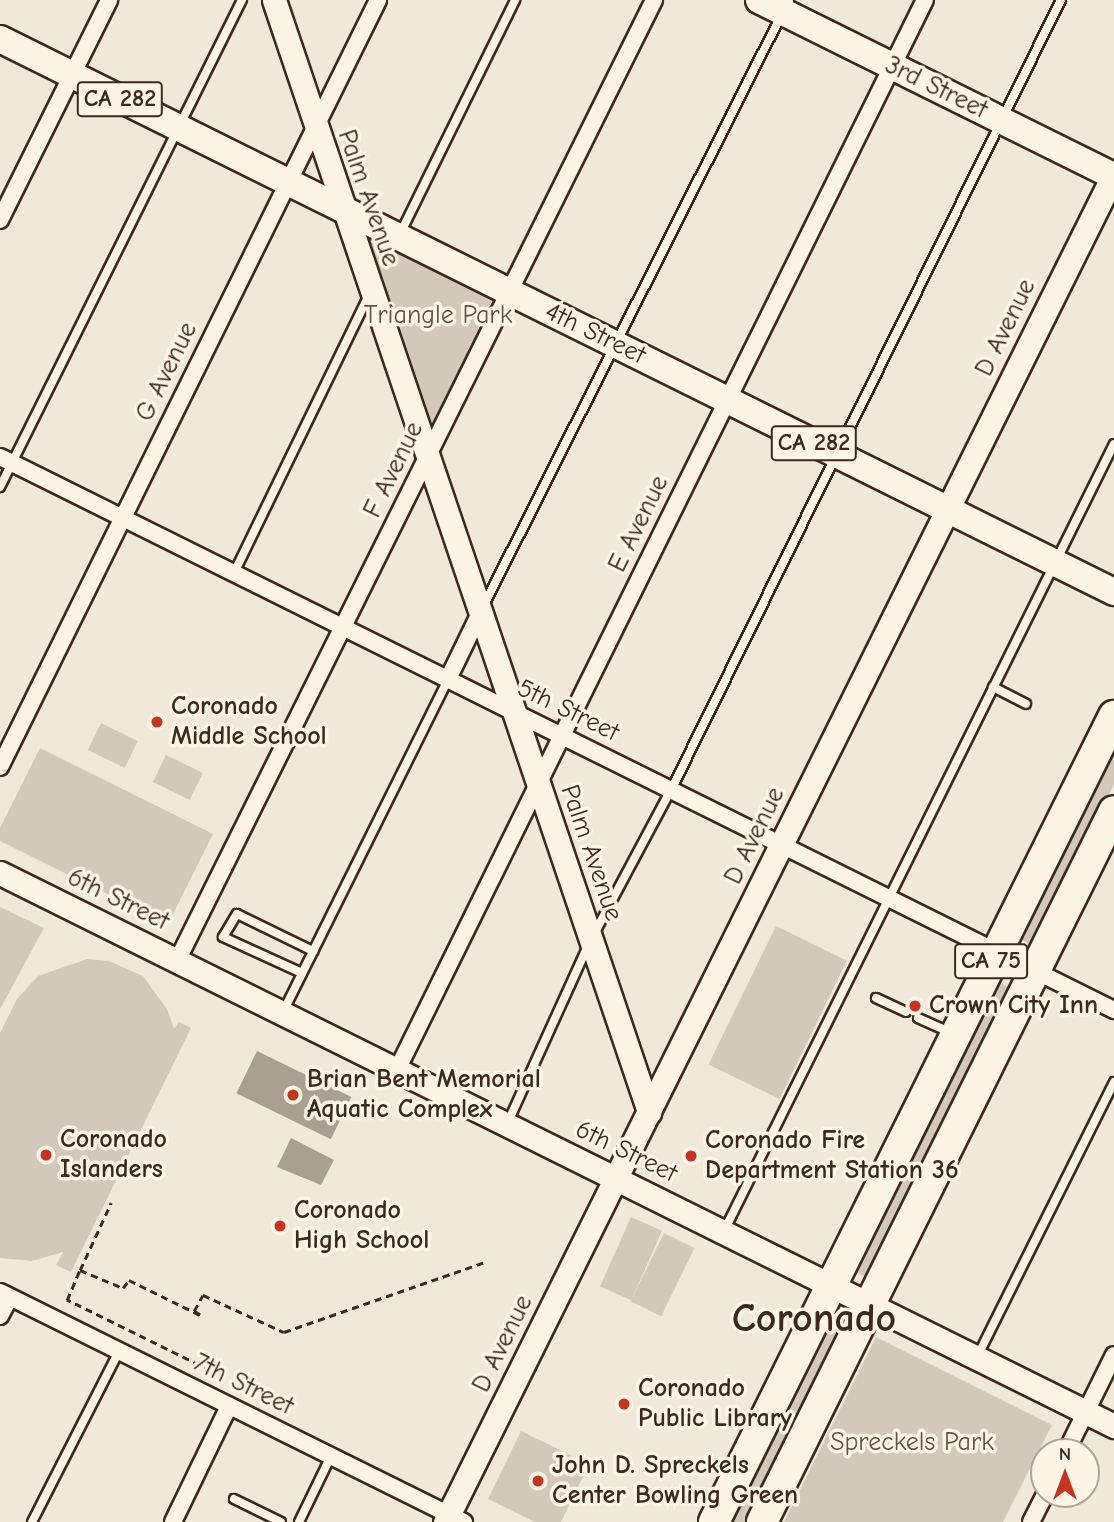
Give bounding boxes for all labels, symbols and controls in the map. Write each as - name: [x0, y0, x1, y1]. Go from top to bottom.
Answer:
- street label: 3rd Street: [880, 50, 992, 126]
- road number: CA 282: [76, 78, 164, 119]
- street label: Palm Avenue: [330, 126, 406, 270]
- street label: D Avenue: [969, 274, 1043, 382]
- street label: 4th Street: [540, 296, 650, 372]
- park label: Triangle Park: [364, 300, 512, 332]
- street label: G Avenue: [130, 317, 204, 427]
- street label: F Avenue: [357, 417, 431, 523]
- road number: CA 282: [770, 422, 858, 463]
- street label: E Avenue: [602, 471, 676, 577]
- street label: 5th Street: [512, 673, 624, 749]
- place label: Coronado Middle School: [171, 691, 327, 752]
- marker: Coronado Middle School: [149, 714, 165, 730]
- street label: Palm Avenue: [553, 781, 629, 925]
- street label: D Avenue: [718, 782, 792, 890]
- street label: 6th Street: [62, 862, 174, 938]
- road number: CA 75: [953, 940, 1030, 981]
- place label: Crown City Inn: [929, 990, 1098, 1022]
- marker: Crown City Inn: [907, 998, 923, 1014]
- place label: Brian Bent Memorial Aquatic Complex: [307, 1064, 541, 1126]
- marker: Brian Bent Memorial Aquatic Complex: [285, 1087, 301, 1103]
- street label: 6th Street: [570, 1114, 682, 1190]
- place label: Coronado Islanders: [60, 1124, 167, 1186]
- place label: Coronado Fire Department Station 36: [705, 1125, 958, 1186]
- marker: Coronado Islanders: [38, 1147, 54, 1163]
- marker: Coronado Fire Department Station 36: [683, 1148, 699, 1164]
- place label: Coronado High School: [294, 1195, 429, 1256]
- marker: Coronado High School: [272, 1218, 288, 1234]
- street label: D Avenue: [466, 1290, 540, 1398]
- district label: Coronado: [732, 1294, 896, 1342]
- street label: 7th Street: [188, 1347, 298, 1423]
- place label: Coronado Public Library: [638, 1373, 792, 1434]
- marker: Coronado Public Library: [616, 1396, 632, 1412]
- park label: Spreckels Park: [830, 1427, 994, 1459]
- north arrow: [1030, 1438, 1100, 1508]
- text: N: [1059, 1443, 1071, 1465]
- place label: John D. Spreckels Center Bowling Green: [552, 1450, 798, 1512]
- marker: John D. Spreckels Center Bowling Green: [530, 1473, 546, 1489]

